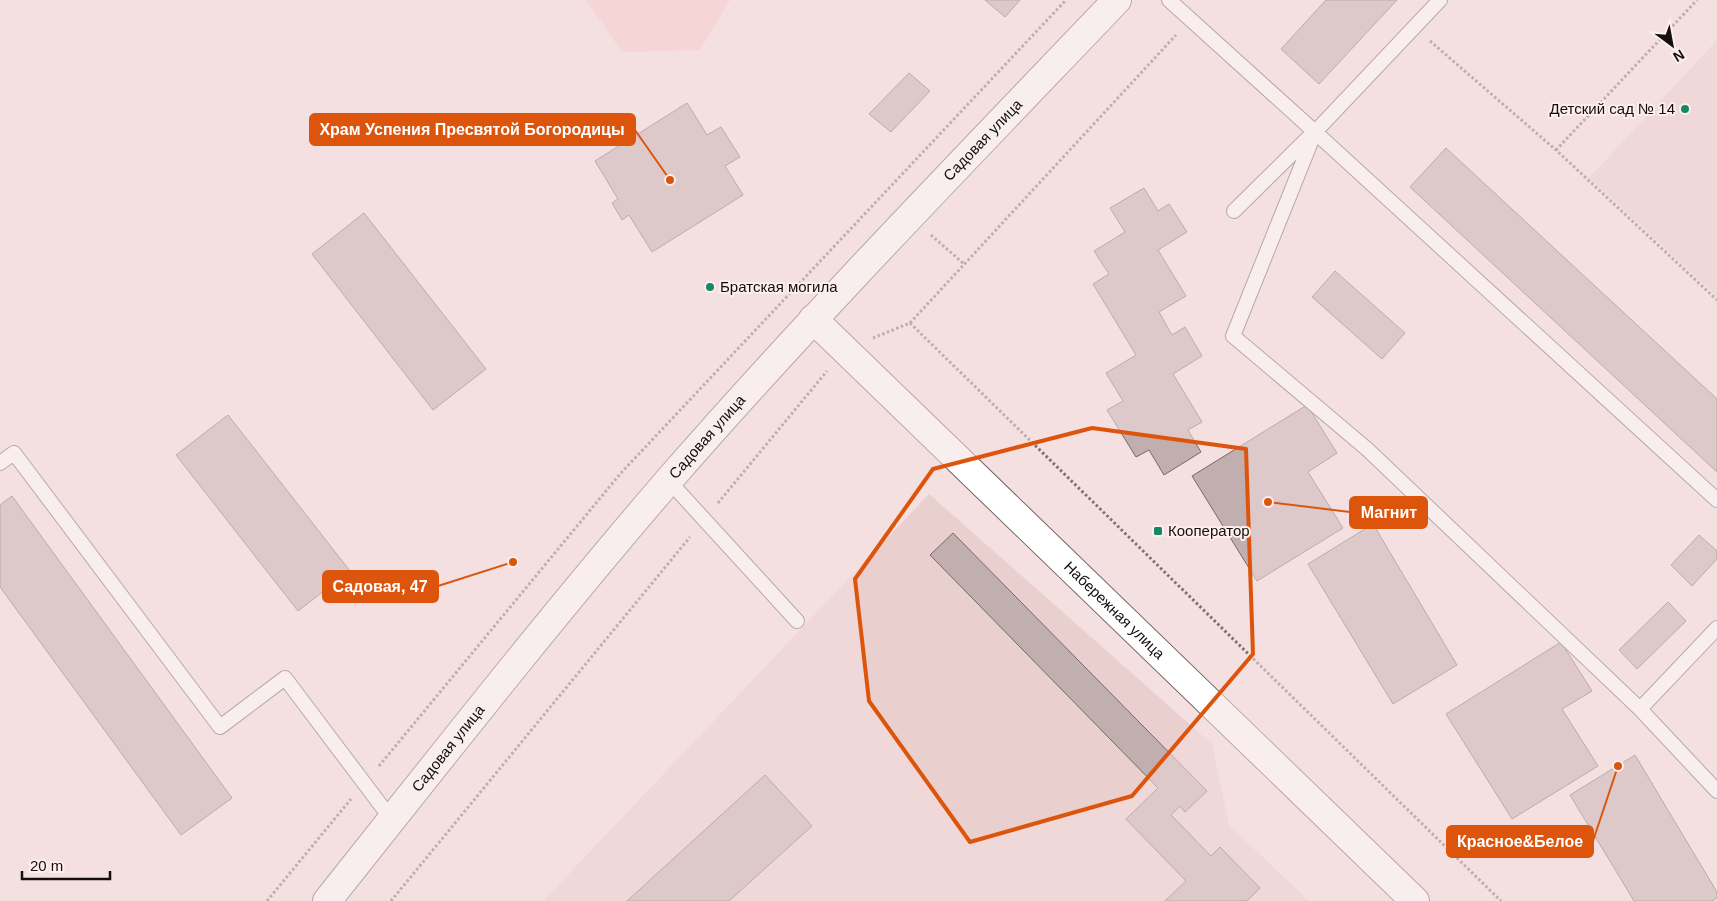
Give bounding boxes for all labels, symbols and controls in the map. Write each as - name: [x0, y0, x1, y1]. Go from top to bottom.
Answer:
- north arrow: [1647, 20, 1697, 70]
- text: N: [1670, 47, 1687, 65]
- street label: Садовая улица: [940, 95, 1026, 184]
- place label: Детский сад № 14: [1550, 100, 1675, 117]
- marker: Детский сад № 14: [1679, 103, 1691, 115]
- callout: Храм Успения Пресвятой Богородицы: [310, 114, 635, 145]
- text: Храм Успения Пресвятой Богородицы: [319, 121, 625, 138]
- place label: Братская могила: [720, 278, 838, 295]
- marker: Братская могила: [704, 281, 716, 293]
- street label: Садовая улица: [665, 391, 749, 482]
- callout: Магнит: [1350, 497, 1427, 528]
- text: Магнит: [1361, 504, 1417, 521]
- place label: Кооператор: [1168, 522, 1250, 539]
- marker: Кооператор: [1152, 525, 1164, 537]
- street label: Набережная улица: [1061, 558, 1169, 663]
- callout: Садовая, 47: [323, 571, 438, 602]
- text: Садовая, 47: [332, 578, 428, 595]
- street label: Садовая улица: [408, 701, 488, 795]
- callout: Красное&Белое: [1447, 826, 1593, 857]
- text: Красное&Белое: [1457, 833, 1583, 850]
- scale bar: [22, 848, 110, 880]
- text: 20 m: [30, 857, 63, 874]

